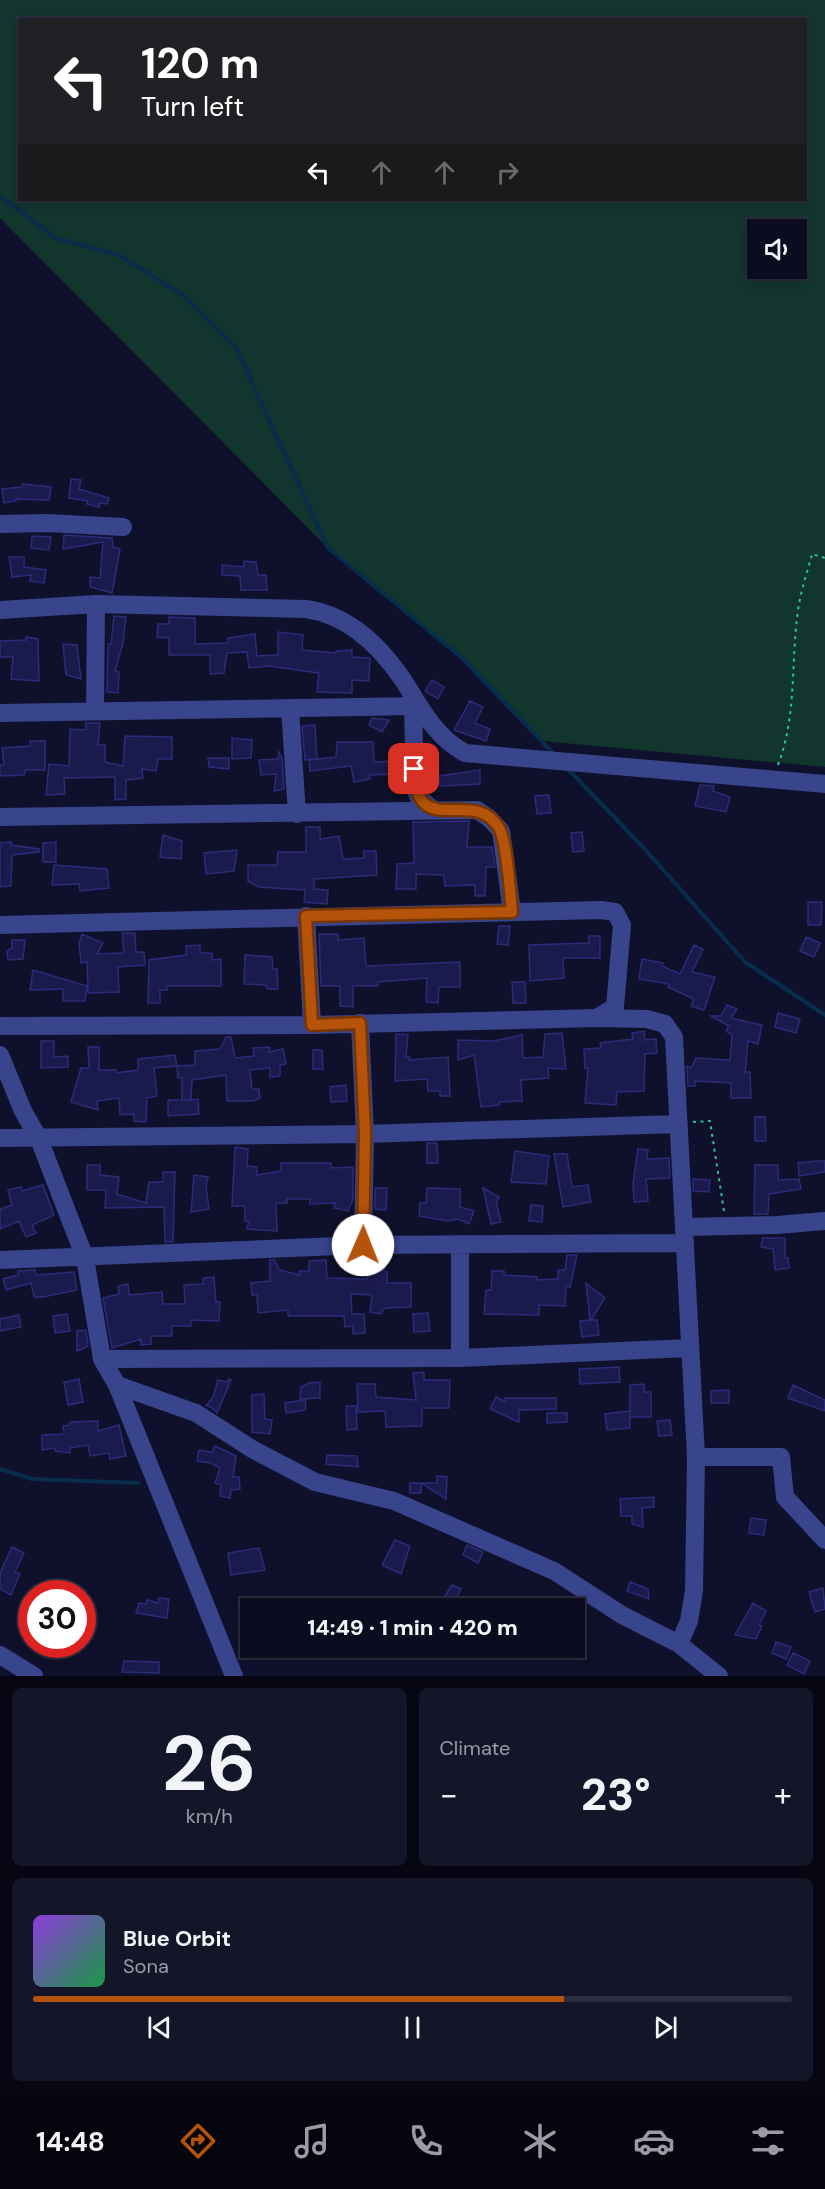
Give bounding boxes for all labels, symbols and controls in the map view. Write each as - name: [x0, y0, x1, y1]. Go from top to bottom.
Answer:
- text: 120 m: [141, 36, 259, 91]
- icon: left: [42, 42, 120, 120]
- text: Turn left: [141, 89, 244, 124]
- icon: left: [302, 156, 335, 189]
- icon: ahead: [365, 156, 398, 189]
- icon: ahead: [428, 156, 461, 189]
- icon: right: [491, 156, 524, 189]
- map controls: [747, 219, 807, 279]
- button: sound: [747, 219, 807, 279]
- pin: [388, 743, 439, 794]
- icon: arrive: [397, 752, 430, 785]
- position arrow: [331, 1213, 395, 1277]
- speed limit sign: 30: [18, 1580, 96, 1658]
- text: 14:49 · 1 min · 420 m: [307, 1613, 518, 1642]
- text: 26: [162, 1713, 256, 1814]
- text: Climate: [440, 1735, 510, 1761]
- text: 23°: [581, 1765, 651, 1824]
- text: −: [440, 1773, 458, 1816]
- text: +: [774, 1773, 792, 1816]
- text: km/h: [186, 1803, 233, 1829]
- text: Blue Orbit: [123, 1924, 231, 1953]
- text: Sona: [123, 1953, 169, 1979]
- icon: previous: [143, 2011, 176, 2044]
- icon: pause: [396, 2011, 429, 2044]
- icon: next: [649, 2011, 682, 2044]
- icon: directions: [177, 2120, 219, 2162]
- icon: music: [291, 2120, 333, 2162]
- icon: phone: [405, 2120, 447, 2162]
- icon: climate: [519, 2120, 561, 2162]
- icon: car: [633, 2120, 675, 2162]
- icon: filters: [747, 2120, 789, 2162]
- text: 14:48: [36, 2124, 105, 2159]

